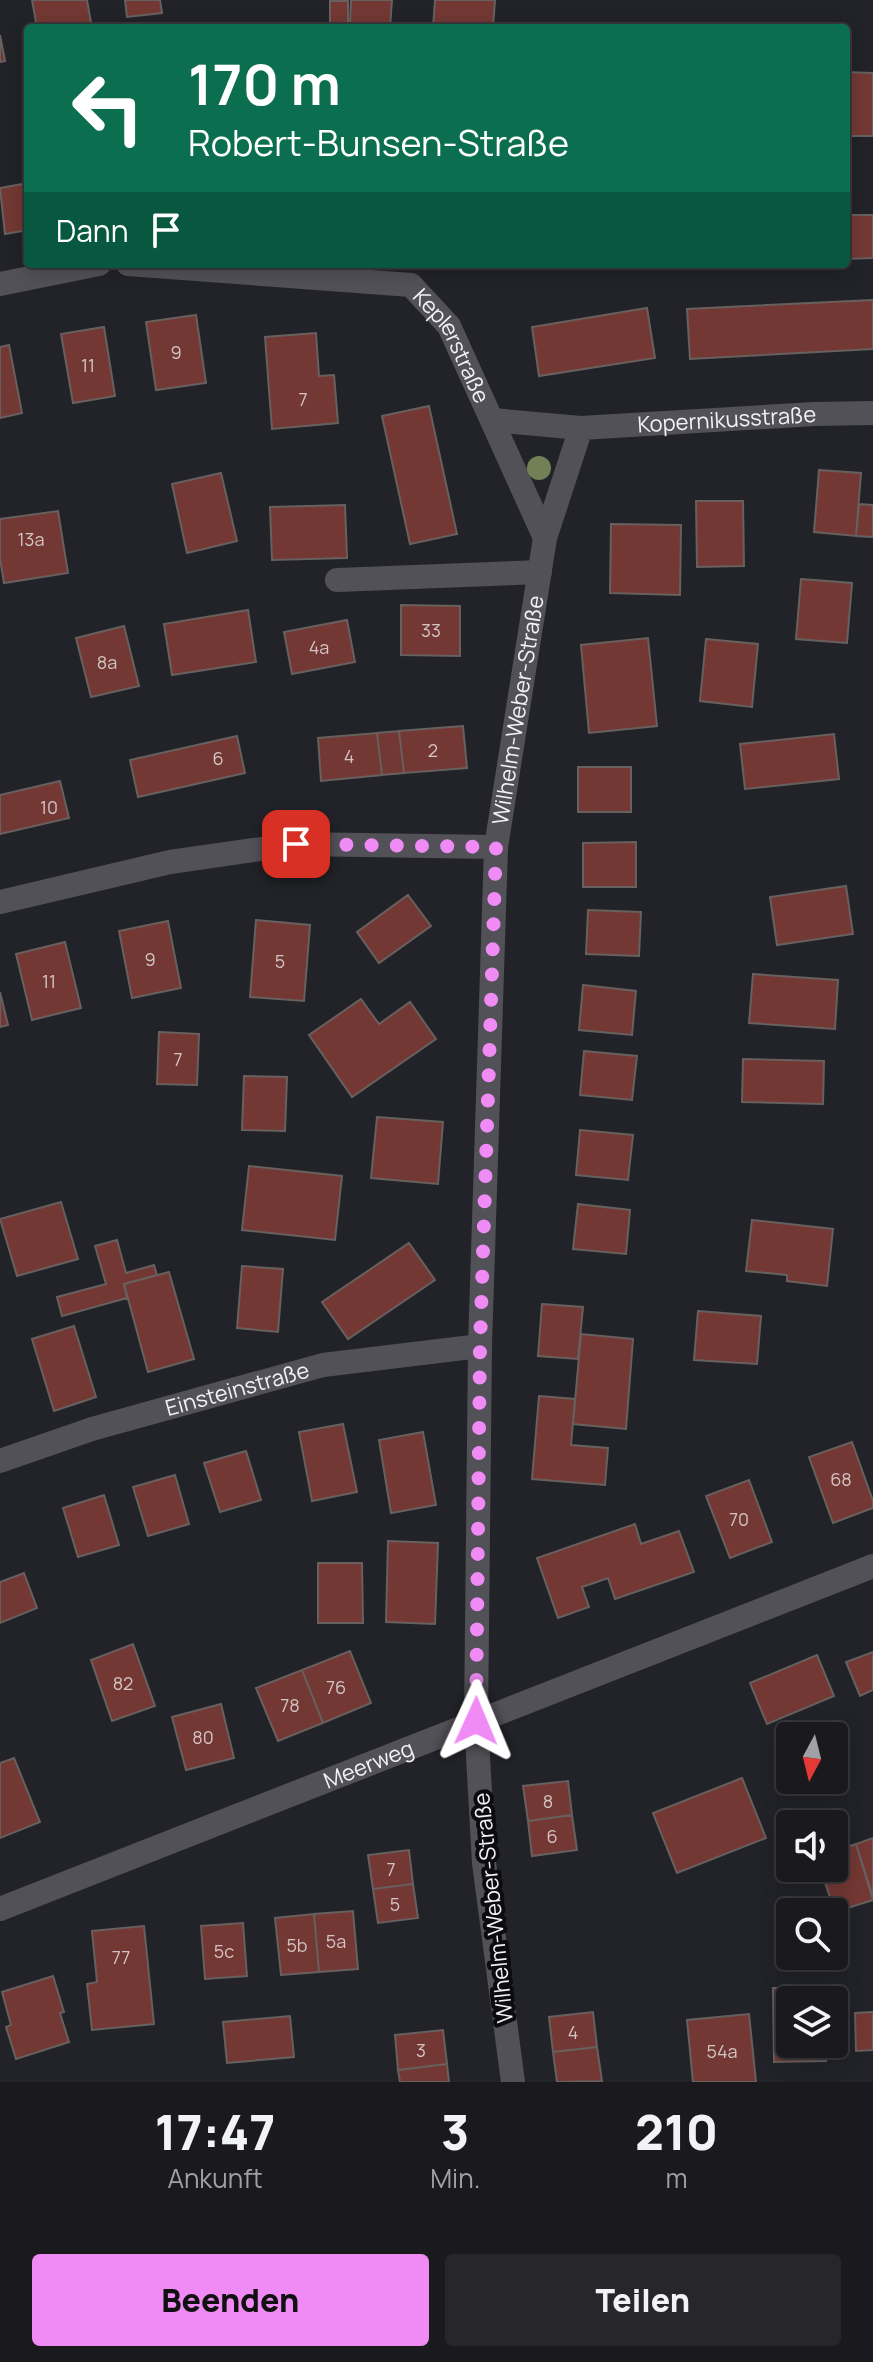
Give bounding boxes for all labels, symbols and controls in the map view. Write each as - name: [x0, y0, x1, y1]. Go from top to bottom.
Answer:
- text: 170 m: [188, 45, 341, 122]
- icon: left: [56, 56, 160, 160]
- text: Robert-Bunsen-Straße: [188, 118, 569, 167]
- icon: arrive: [144, 208, 188, 252]
- text: Dann: [56, 210, 128, 251]
- street label: Keplerstraße: [406, 282, 497, 408]
- house number: 9: [170, 340, 182, 364]
- house number: 11: [81, 353, 95, 377]
- house number: 7: [298, 387, 308, 411]
- street label: Kopernikusstraße: [637, 399, 817, 440]
- house number: 13a: [18, 527, 44, 551]
- street label: Wilhelm-Weber-Straße: [485, 593, 551, 827]
- house number: 33: [421, 618, 441, 642]
- house number: 4a: [309, 635, 329, 659]
- house number: 8a: [97, 650, 117, 674]
- house number: 2: [428, 738, 438, 762]
- house number: 4: [344, 744, 354, 768]
- house number: 6: [212, 746, 224, 770]
- house number: 10: [40, 795, 58, 819]
- pin: [262, 810, 330, 878]
- icon: arrive: [274, 822, 318, 866]
- house number: 9: [144, 947, 156, 971]
- house number: 5: [275, 949, 285, 973]
- house number: 11: [42, 969, 56, 993]
- house number: 7: [173, 1047, 183, 1071]
- street label: Einsteinstraße: [162, 1355, 313, 1423]
- house number: 68: [830, 1467, 852, 1491]
- house number: 70: [729, 1507, 749, 1531]
- house number: 82: [113, 1671, 133, 1695]
- house number: 76: [326, 1675, 346, 1699]
- position arrow: [434, 1679, 518, 1763]
- house number: 78: [280, 1693, 300, 1717]
- north arrow: [776, 1722, 848, 1794]
- map controls: [776, 1722, 848, 2058]
- house number: 80: [192, 1725, 214, 1749]
- street label: Meerweg: [319, 1733, 418, 1795]
- house number: 8: [543, 1789, 553, 1813]
- street label: Wilhelm-Weber-Straße: [466, 1791, 520, 2025]
- button: sound: [776, 1810, 848, 1882]
- house number: 6: [546, 1824, 558, 1848]
- house number: 7: [386, 1857, 396, 1881]
- house number: 5: [390, 1892, 400, 1916]
- button: search: [776, 1898, 848, 1970]
- house number: 5a: [326, 1929, 346, 1953]
- house number: 5b: [286, 1933, 308, 1957]
- house number: 5c: [214, 1939, 234, 1963]
- house number: 77: [112, 1945, 130, 1969]
- button: layers: [776, 1986, 848, 2058]
- house number: 4: [568, 2020, 578, 2044]
- house number: 3: [416, 2038, 426, 2062]
- house number: 54a: [706, 2039, 738, 2063]
- text: 17:47: [155, 2099, 275, 2164]
- text: 3: [441, 2099, 469, 2164]
- text: 210: [635, 2099, 718, 2164]
- text: Ankunft: [167, 2160, 263, 2196]
- text: Min.: [430, 2160, 480, 2196]
- text: m: [666, 2160, 688, 2196]
- button: Beenden: [32, 2254, 429, 2346]
- button: Teilen: [445, 2254, 841, 2346]

